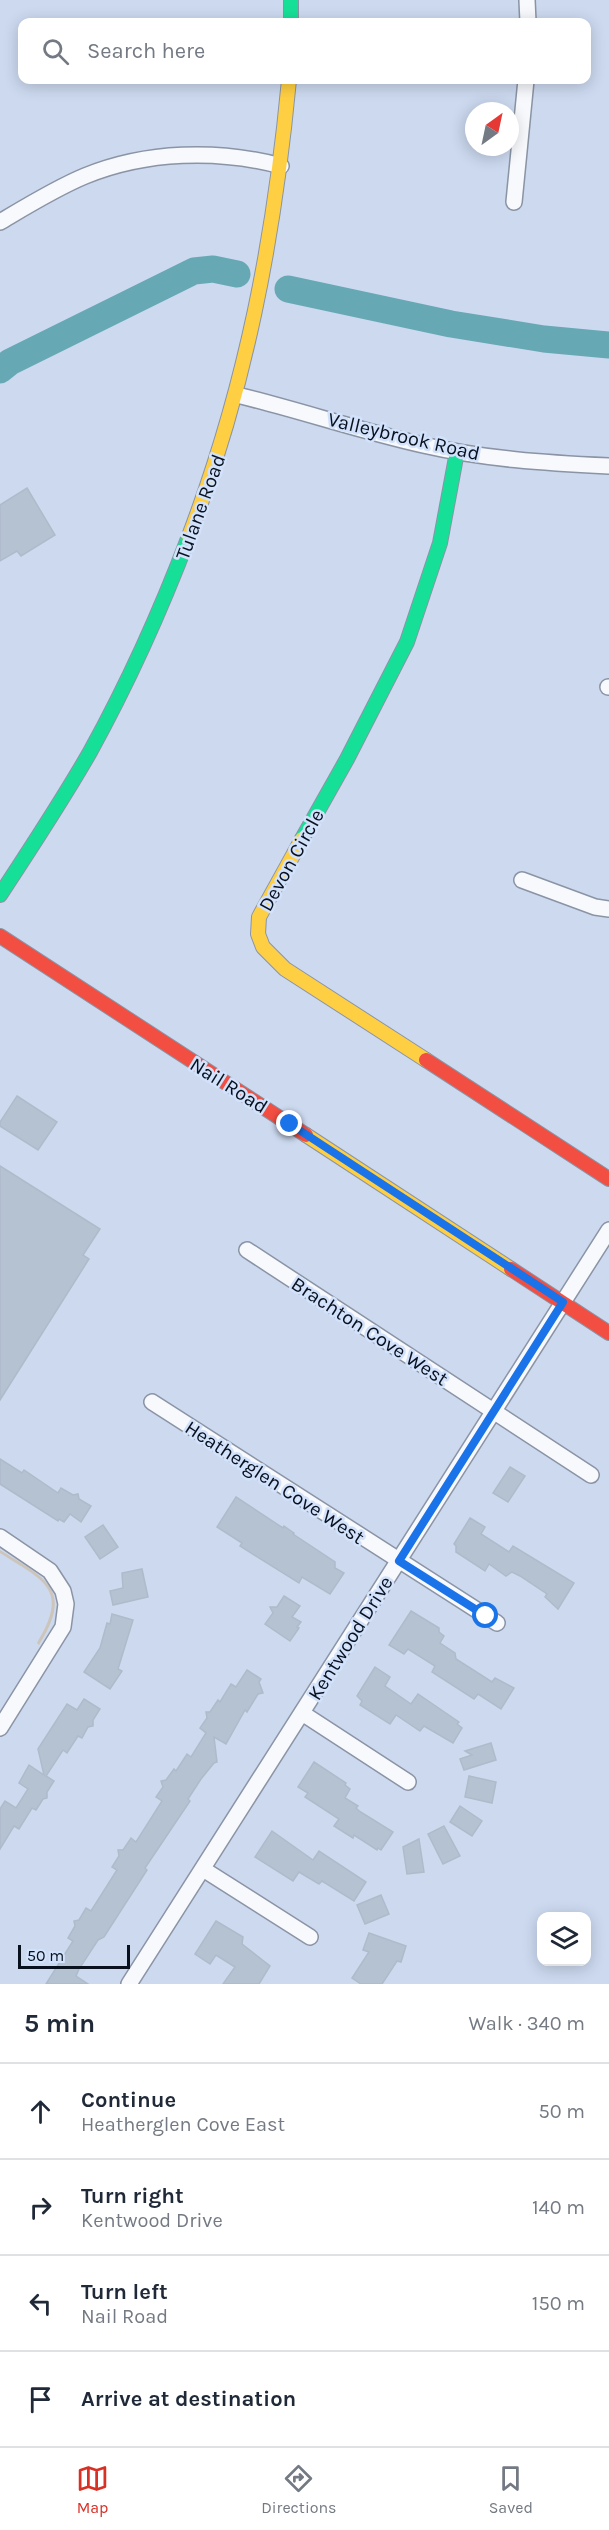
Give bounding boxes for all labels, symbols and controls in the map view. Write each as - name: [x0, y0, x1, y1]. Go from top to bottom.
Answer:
- search box: [18, 18, 591, 84]
- icon: search: [39, 35, 72, 68]
- text: Search here: [87, 38, 205, 64]
- north arrow: [465, 102, 519, 156]
- street label: Valleybrook Road: [326, 408, 482, 465]
- street label: Tulane Road: [171, 451, 230, 563]
- street label: Devon Circle: [254, 805, 329, 915]
- street label: Nail Road: [186, 1053, 272, 1118]
- route end: [276, 1110, 302, 1136]
- street label: Brachton Cove West: [287, 1272, 453, 1391]
- street label: Heatherglen Cove West: [181, 1416, 369, 1549]
- street label: Kentwood Drive: [303, 1572, 398, 1704]
- route start: [472, 1602, 498, 1628]
- map controls: [537, 1912, 591, 1966]
- button: layers: [537, 1912, 591, 1966]
- scale bar: [18, 1942, 130, 1970]
- text: 50 m: [27, 1946, 64, 1965]
- text: 5 min: [24, 2008, 95, 2039]
- text: Walk · 340 m: [469, 2012, 585, 2035]
- text: Continue: [81, 2087, 176, 2113]
- icon: ahead: [24, 2095, 57, 2128]
- text: 50 m: [538, 2100, 585, 2123]
- text: Heatherglen Cove East: [81, 2113, 285, 2136]
- text: Turn right: [81, 2183, 184, 2209]
- icon: right: [24, 2191, 57, 2224]
- text: 140 m: [532, 2196, 585, 2219]
- text: Kentwood Drive: [81, 2209, 223, 2232]
- text: Turn left: [81, 2279, 168, 2305]
- icon: left: [24, 2287, 57, 2320]
- text: 150 m: [532, 2292, 585, 2315]
- text: Nail Road: [81, 2305, 168, 2328]
- icon: arrive: [24, 2383, 57, 2416]
- text: Arrive at destination: [81, 2386, 296, 2412]
- tab: Map: [76, 2462, 109, 2517]
- tab: Directions: [261, 2462, 336, 2517]
- tab: Saved: [489, 2462, 533, 2517]

